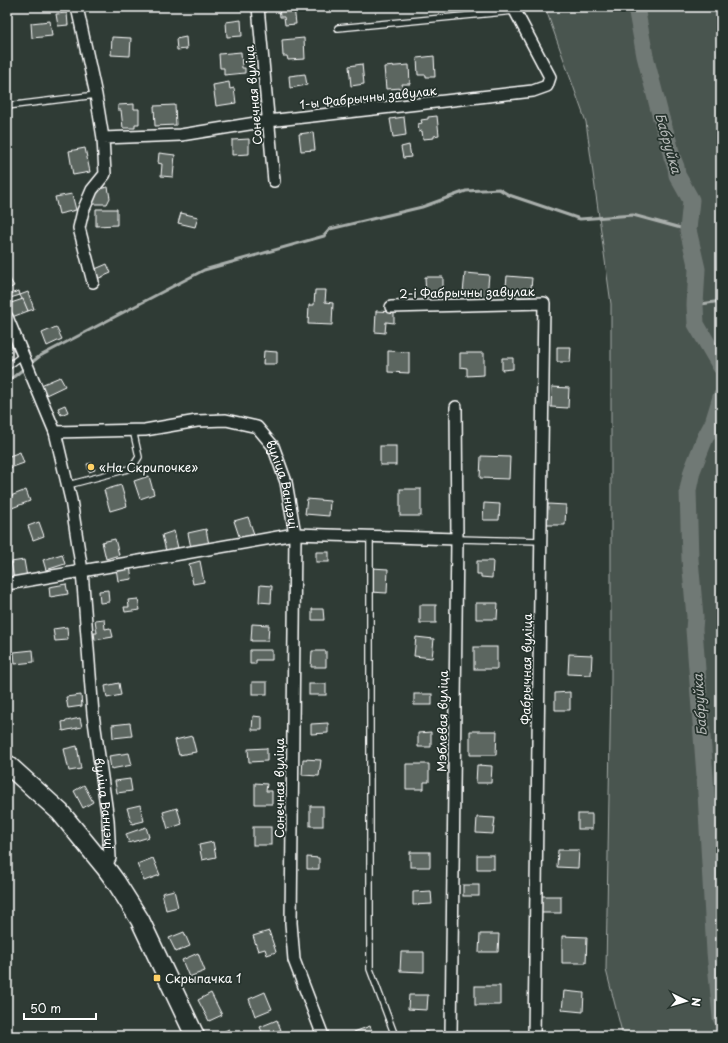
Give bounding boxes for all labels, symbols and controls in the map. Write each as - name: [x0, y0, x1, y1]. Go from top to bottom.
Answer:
- street label: Сонечная вуліца: [240, 44, 266, 146]
- street label: 1-ы Фабрычны завулак: [299, 81, 438, 113]
- water label: Бабруйка: [651, 111, 687, 176]
- street label: 2-і Фабрычны завулак: [399, 282, 536, 302]
- street label: вуліца Ванцэці: [262, 435, 303, 530]
- place label: «На Скрипочке»: [99, 458, 198, 476]
- marker: «На Скрипочке»: [86, 462, 96, 472]
- street label: Фабрычная вуліца: [516, 612, 536, 725]
- street label: Мэблевая вуліца: [432, 669, 452, 772]
- water label: Бабруйка: [687, 673, 711, 737]
- street label: Сонечная вуліца: [270, 737, 288, 838]
- street label: вуліца Ванцэці: [90, 757, 119, 850]
- place label: Скрыпачка 1: [165, 969, 242, 987]
- marker: Скрыпачка 1: [152, 973, 162, 983]
- north arrow: [666, 981, 706, 1021]
- scale bar: [24, 995, 96, 1021]
- text: N: [688, 997, 705, 1007]
- text: 50 m: [30, 999, 61, 1017]

